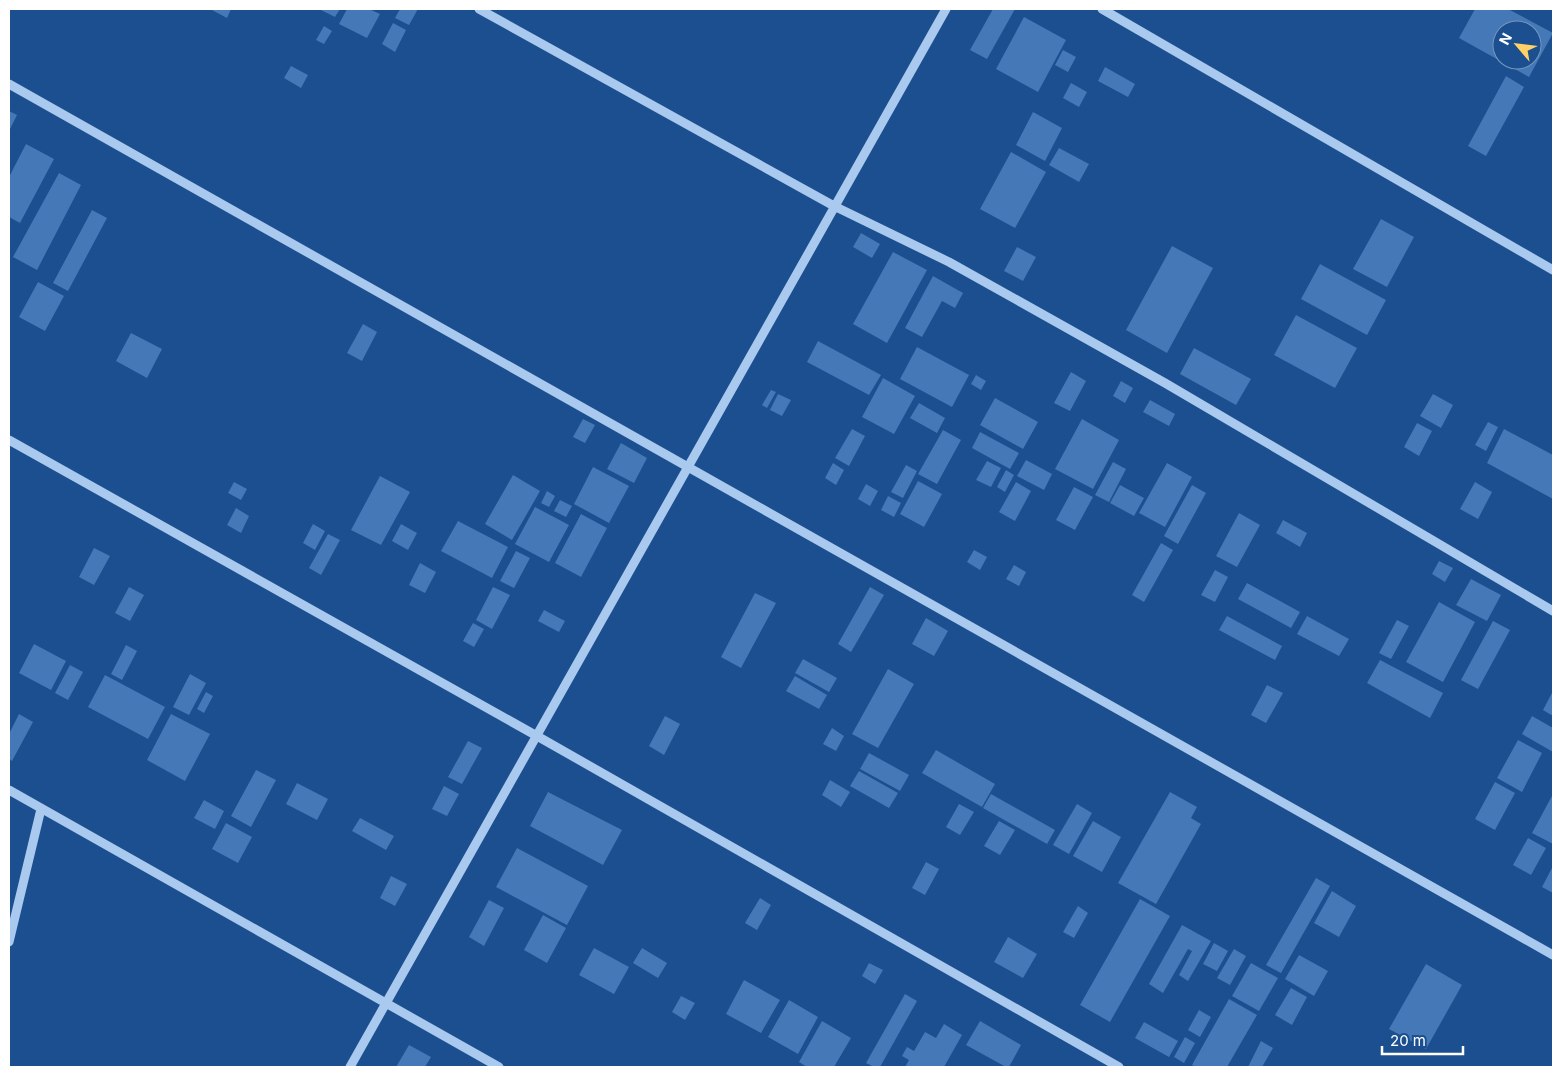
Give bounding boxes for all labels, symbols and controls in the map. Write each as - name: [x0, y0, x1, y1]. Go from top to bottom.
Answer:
- north arrow: [1492, 20, 1542, 70]
- text: N: [1495, 30, 1515, 47]
- scale bar: [1382, 1024, 1463, 1056]
- text: 20 m: [1390, 1031, 1426, 1050]

